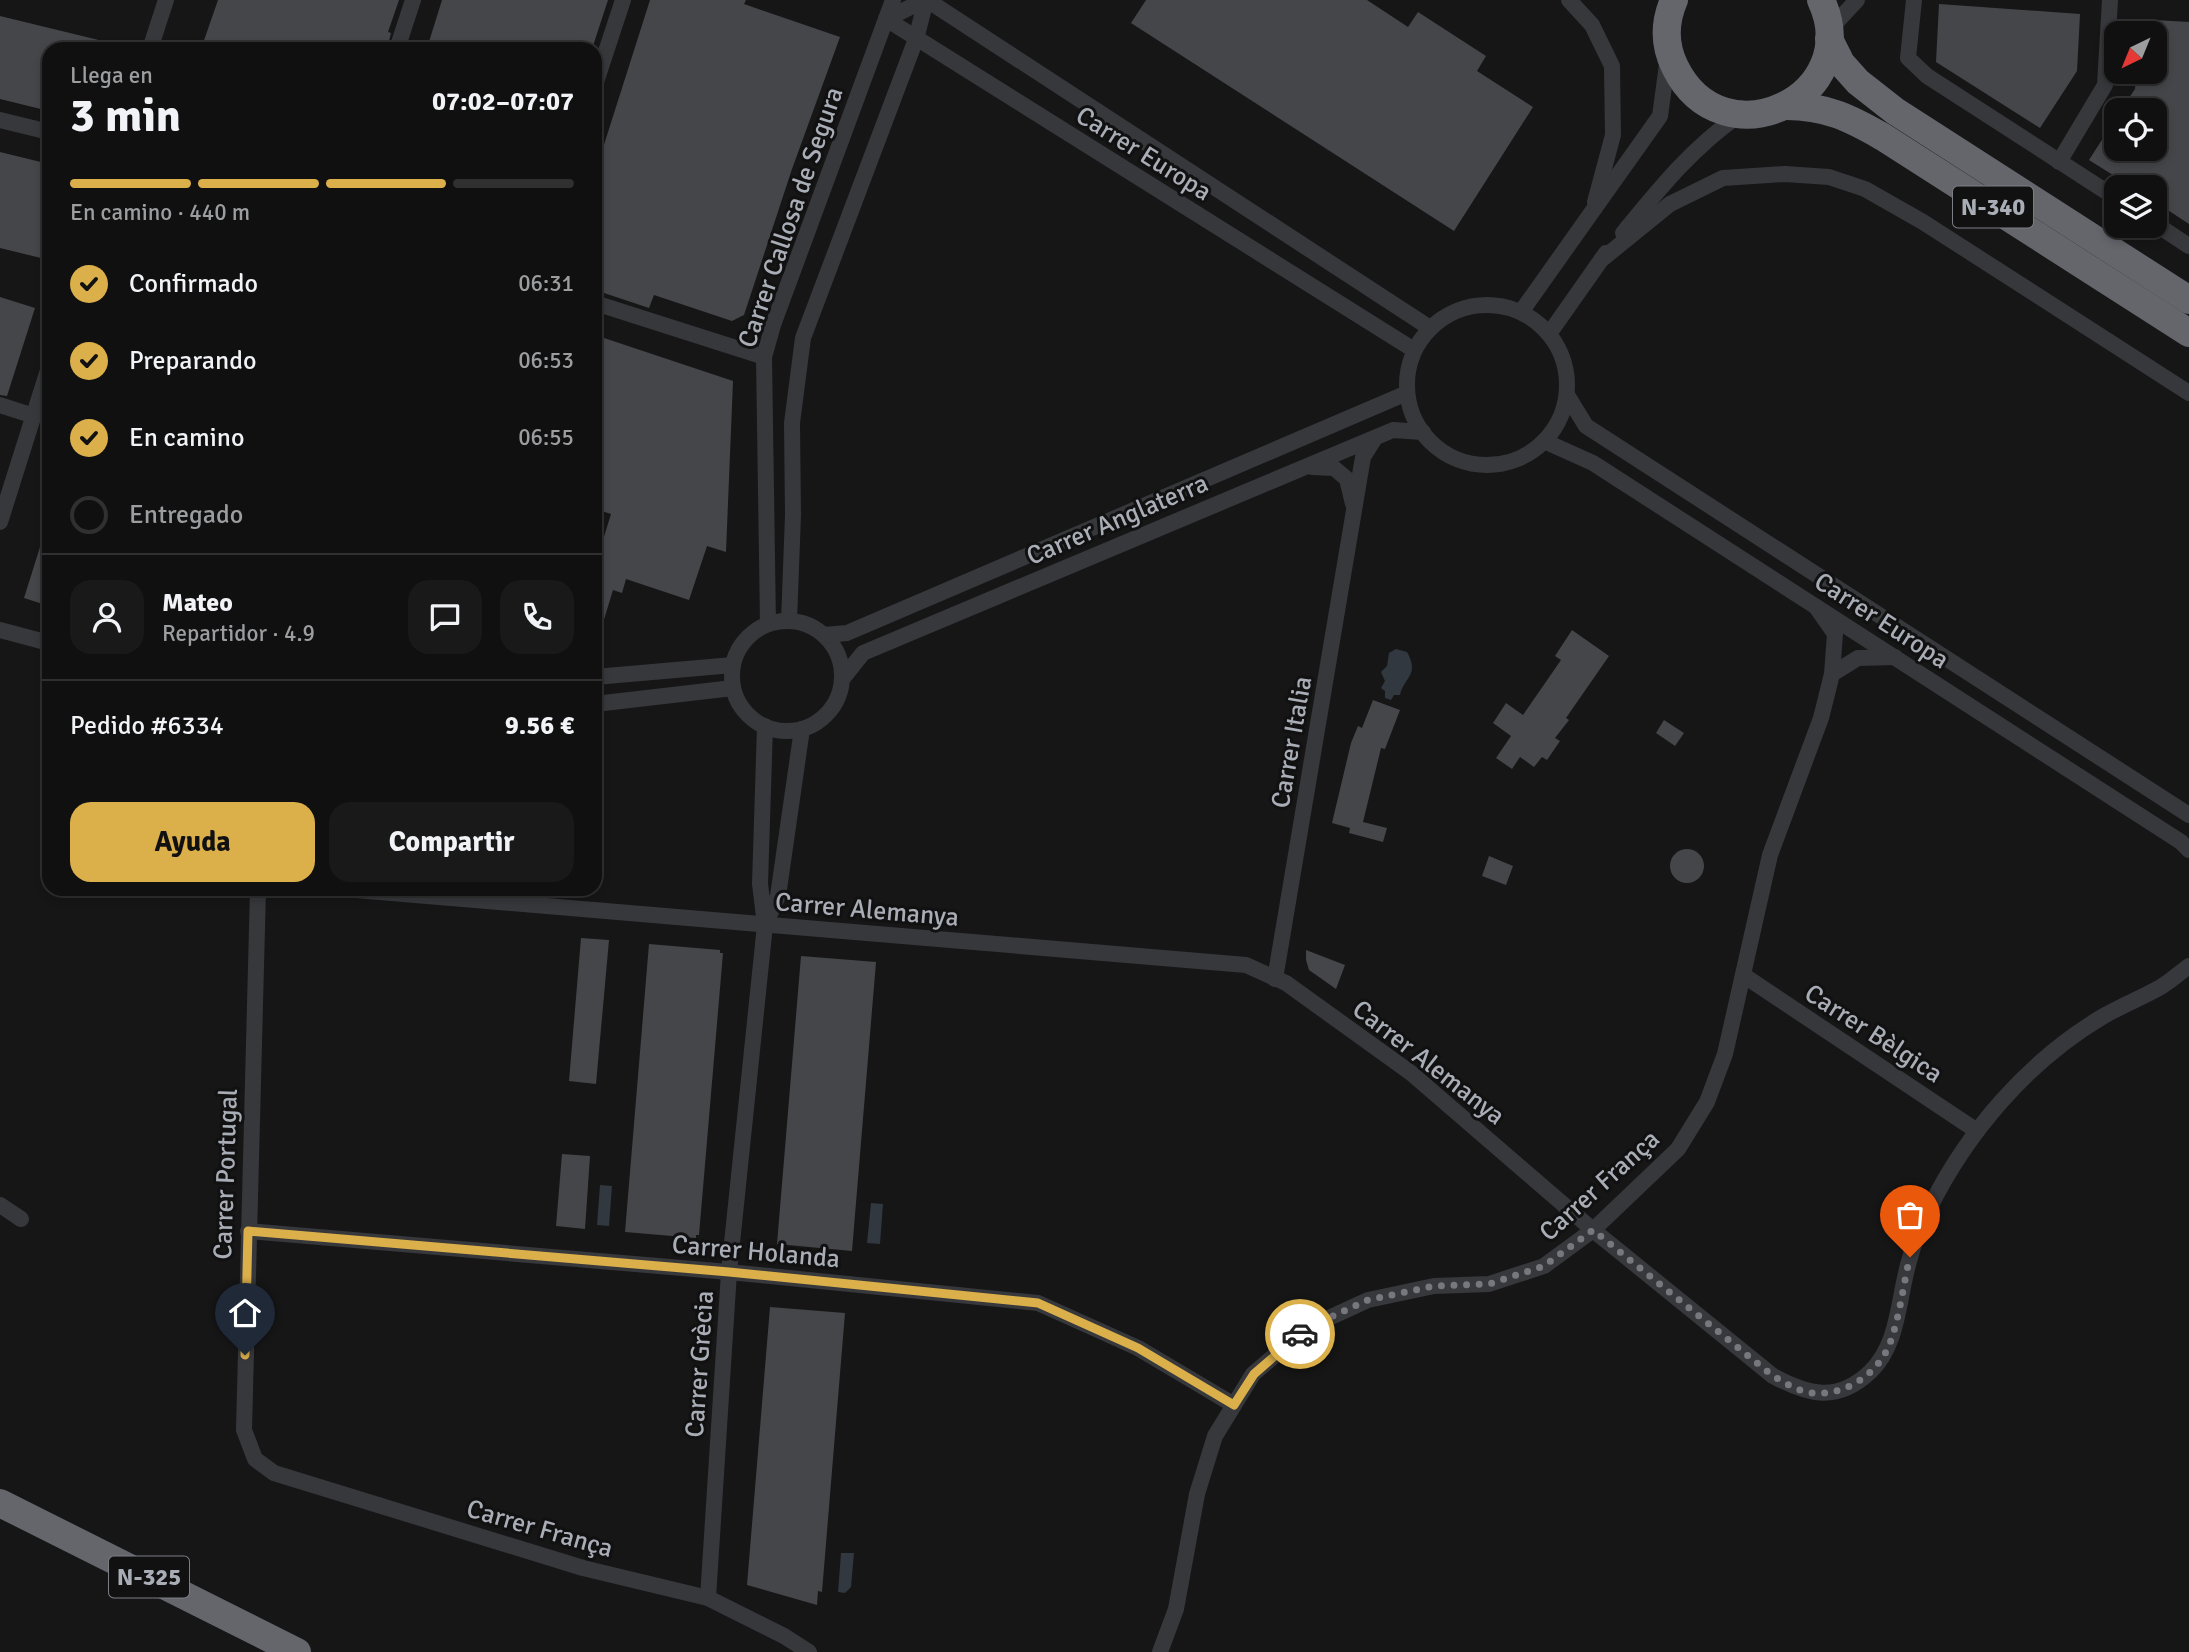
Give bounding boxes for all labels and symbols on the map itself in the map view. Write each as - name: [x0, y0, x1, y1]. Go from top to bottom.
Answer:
- north arrow: [2104, 21, 2166, 84]
- street label: Carrer Callosa de Segura: [731, 83, 851, 352]
- street label: Carrer Europa: [1070, 100, 1217, 208]
- road number: N-340: [1953, 187, 2033, 228]
- street label: Carrer Anglaterra: [1022, 467, 1213, 573]
- street label: Carrer Europa: [1808, 566, 1955, 676]
- street label: Carrer Italia: [1265, 674, 1319, 811]
- street label: Carrer Alemanya: [774, 886, 960, 934]
- street label: Carrer Bèlgica: [1798, 977, 1948, 1090]
- street label: Carrer Alemanya: [1346, 993, 1511, 1132]
- street label: Carrer Portugal: [207, 1088, 245, 1260]
- street label: Carrer França: [1533, 1123, 1666, 1248]
- pin: [1880, 1185, 1940, 1257]
- street label: Carrer Holanda: [670, 1229, 841, 1275]
- pin: [215, 1283, 275, 1355]
- street label: Carrer Grècia: [679, 1290, 721, 1439]
- courier: [1265, 1299, 1335, 1369]
- street label: Carrer França: [463, 1493, 617, 1565]
- road number: N-325: [109, 1556, 189, 1597]

